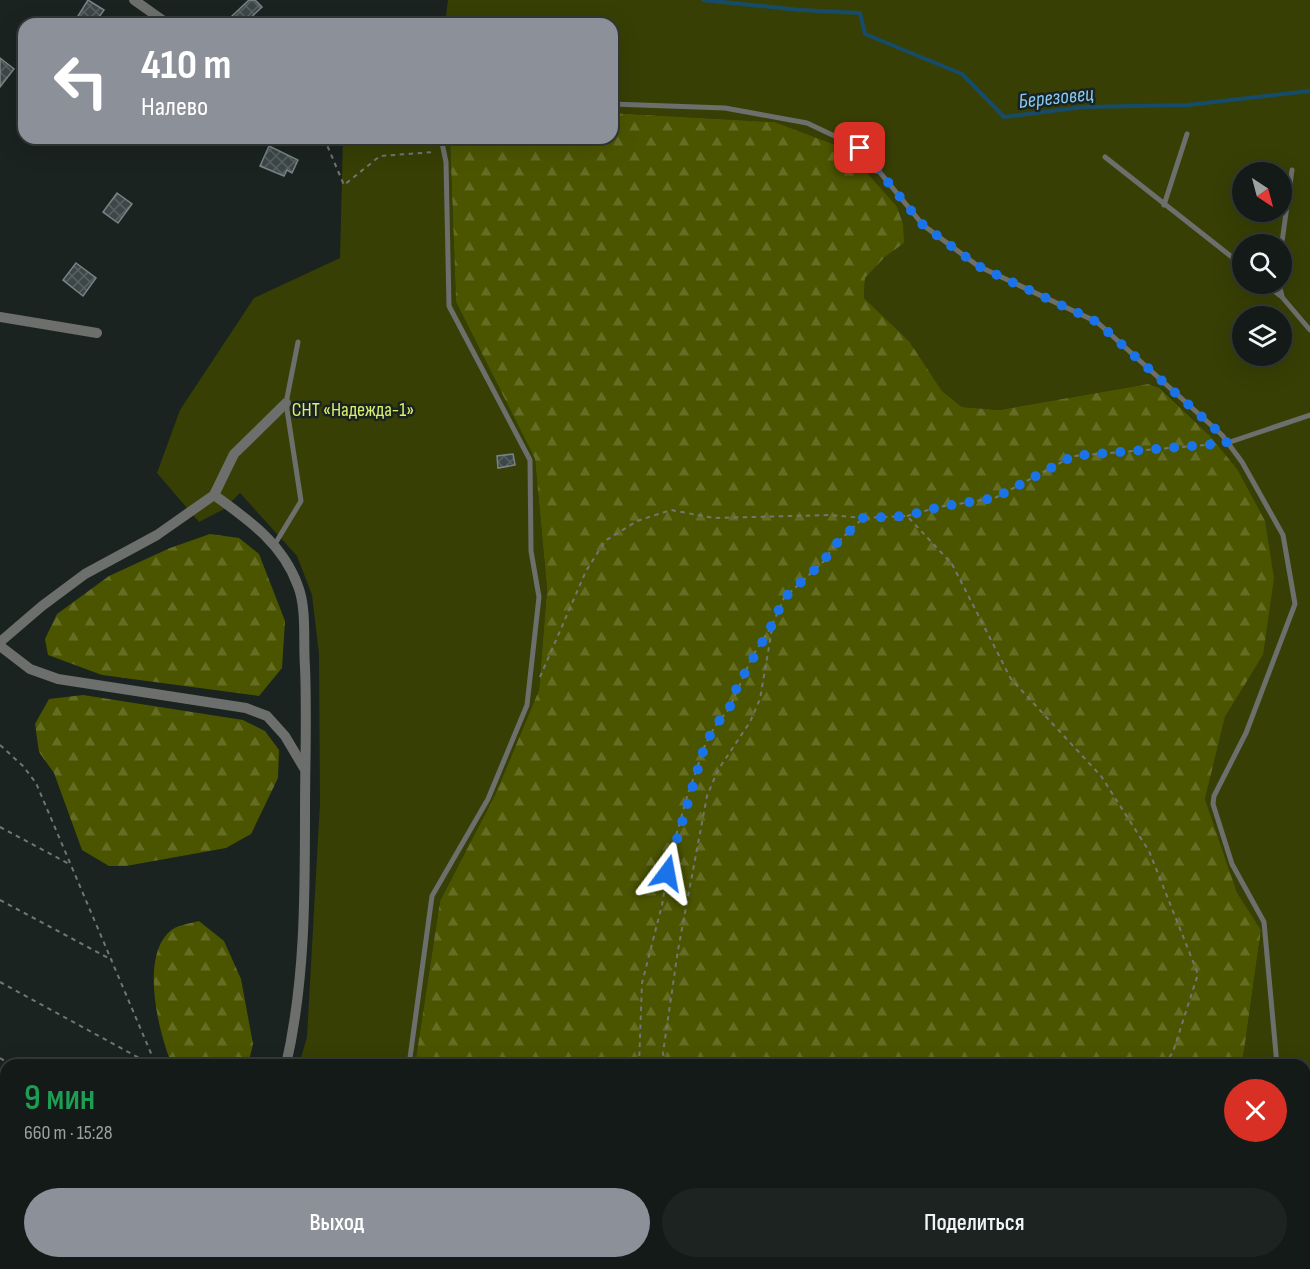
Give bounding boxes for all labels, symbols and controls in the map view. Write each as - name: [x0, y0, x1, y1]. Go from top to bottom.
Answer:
- text: 410 m: [141, 40, 231, 91]
- icon: left: [42, 42, 120, 120]
- water label: Березовец: [1017, 81, 1095, 114]
- text: Налево: [141, 91, 208, 123]
- pin: [834, 122, 885, 173]
- icon: arrive: [843, 131, 876, 164]
- north arrow: [1232, 162, 1292, 222]
- map controls: [1232, 162, 1292, 366]
- button: search: [1232, 234, 1292, 294]
- button: layers: [1232, 306, 1292, 366]
- park label: СНТ «Надежда-1»: [292, 398, 414, 422]
- position arrow: [635, 841, 699, 905]
- text: 9 мин: [24, 1077, 95, 1120]
- button: close: [1224, 1079, 1287, 1142]
- text: 660 m · 15:28: [24, 1121, 113, 1145]
- button: Выход: [24, 1188, 650, 1257]
- button: Поделиться: [662, 1188, 1287, 1257]

